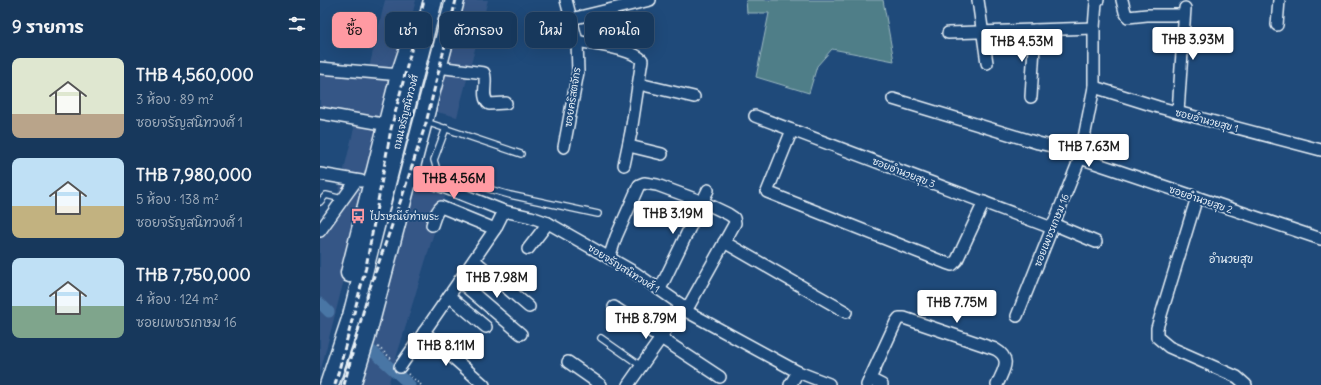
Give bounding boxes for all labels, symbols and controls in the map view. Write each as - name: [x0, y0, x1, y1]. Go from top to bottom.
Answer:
- chip: ซื้อ: [332, 12, 377, 48]
- chip: เช่า: [385, 12, 432, 48]
- chip: ตัวกรอง: [440, 12, 517, 48]
- chip: ใหม่: [525, 12, 577, 48]
- chip: คอนโด: [585, 12, 654, 48]
- icon: filters: [286, 13, 308, 35]
- text: 9 รายการ: [12, 16, 84, 38]
- pin: THB 3.93M: [1147, 27, 1239, 61]
- pin: THB 4.53M: [976, 29, 1068, 63]
- text: THB 3.93M: [1161, 31, 1225, 48]
- text: THB 4.53M: [990, 33, 1054, 50]
- text: THB 4,560,000: [136, 64, 254, 86]
- street label: ซอยคริสตจักร: [561, 66, 584, 128]
- street label: ถนนจรัญสนิทวงศ์: [389, 72, 421, 151]
- icon: home: [44, 74, 92, 122]
- text: 3 ห้อง · 89 m²: [136, 91, 214, 108]
- street label: ซอยอำนวยสุข 1: [1173, 106, 1240, 137]
- text: ซอยจรัญสนิทวงศ์ 1: [136, 114, 243, 131]
- pin: THB 7.63M: [1043, 134, 1135, 168]
- text: THB 7.63M: [1058, 138, 1120, 155]
- street label: ซอยอำนวยสุข 3: [870, 154, 938, 192]
- text: THB 7,980,000: [136, 164, 252, 186]
- pin: THB 4.56M: [408, 166, 500, 200]
- text: THB 4.56M: [422, 170, 486, 187]
- icon: home: [44, 174, 92, 222]
- street label: ซอยอำนวยสุข 2: [1167, 183, 1235, 218]
- text: 5 ห้อง · 138 m²: [136, 191, 219, 208]
- street label: ซอยเพชรเกษม 16: [1031, 192, 1072, 269]
- pin: THB 3.19M: [627, 201, 719, 235]
- text: THB 3.19M: [643, 205, 703, 222]
- bus stop icon: ไปรษณีย์ท่าพระ: [349, 207, 367, 225]
- place label: ไปรษณีย์ท่าพระ: [369, 209, 439, 223]
- text: ซอยจรัญสนิทวงศ์ 1: [136, 214, 243, 231]
- street label: ซอยจรัญสนิทวงศ์ 1: [585, 240, 663, 296]
- district label: อำนวยสุข: [1209, 252, 1253, 268]
- text: THB 7,750,000: [136, 264, 251, 286]
- pin: THB 7.98M: [451, 265, 543, 299]
- text: THB 7.98M: [466, 269, 528, 286]
- icon: home: [44, 274, 92, 322]
- pin: THB 7.75M: [911, 290, 1003, 324]
- text: 4 ห้อง · 124 m²: [136, 291, 219, 308]
- text: THB 7.75M: [926, 294, 988, 311]
- pin: THB 8.79M: [600, 306, 692, 340]
- text: THB 8.79M: [615, 310, 677, 327]
- text: ซอยเพชรเกษม 16: [136, 314, 237, 331]
- pin: THB 8.11M: [400, 333, 492, 367]
- text: THB 8.11M: [417, 337, 475, 354]

